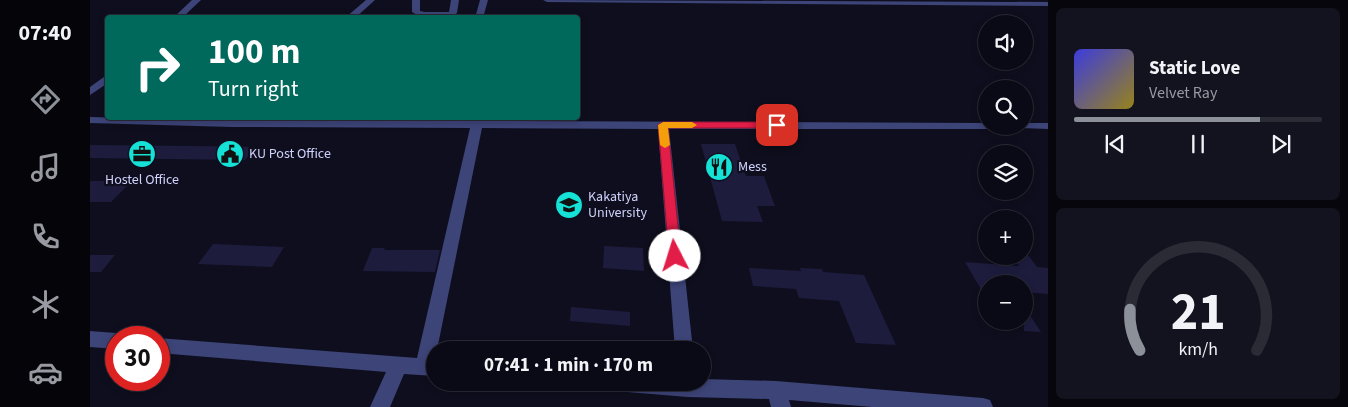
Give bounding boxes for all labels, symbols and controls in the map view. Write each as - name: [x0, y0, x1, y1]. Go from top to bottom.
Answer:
- map controls: [978, 15, 1033, 330]
- button: sound: [978, 15, 1033, 70]
- text: 07:40: [18, 17, 72, 49]
- text: 100 m: [208, 27, 300, 77]
- icon: right: [125, 35, 190, 100]
- text: Static Love: [1149, 55, 1240, 82]
- text: Turn right: [208, 73, 298, 105]
- button: search: [978, 80, 1033, 135]
- icon: directions: [28, 82, 63, 117]
- text: Velvet Ray: [1149, 82, 1217, 104]
- pin: [756, 104, 798, 146]
- icon: arrive: [763, 111, 791, 139]
- icon: previous: [1101, 130, 1129, 158]
- icon: pause: [1184, 130, 1212, 158]
- icon: next: [1267, 130, 1295, 158]
- office icon: Hostel Office: [127, 139, 157, 169]
- public building icon: KU Post Office: [215, 139, 245, 169]
- place label: KU Post Office: [249, 144, 331, 164]
- button: layers: [978, 145, 1033, 200]
- icon: music: [28, 150, 63, 185]
- restaurant icon: Mess: [704, 152, 734, 182]
- place label: Mess: [738, 157, 767, 177]
- place label: Hostel Office: [105, 170, 179, 190]
- place label: Kakatiya University: [588, 187, 647, 223]
- school or university icon: Kakatiya University: [554, 190, 584, 220]
- button: +: [978, 210, 1033, 265]
- icon: phone: [28, 219, 63, 254]
- position arrow: [648, 229, 700, 281]
- button: −: [978, 275, 1033, 330]
- text: 21: [1171, 276, 1225, 350]
- icon: climate: [28, 287, 63, 322]
- speed limit sign: 30: [105, 326, 170, 391]
- text: km/h: [1178, 337, 1218, 362]
- text: 07:41 · 1 min · 170 m: [484, 352, 653, 379]
- icon: car: [28, 355, 63, 390]

